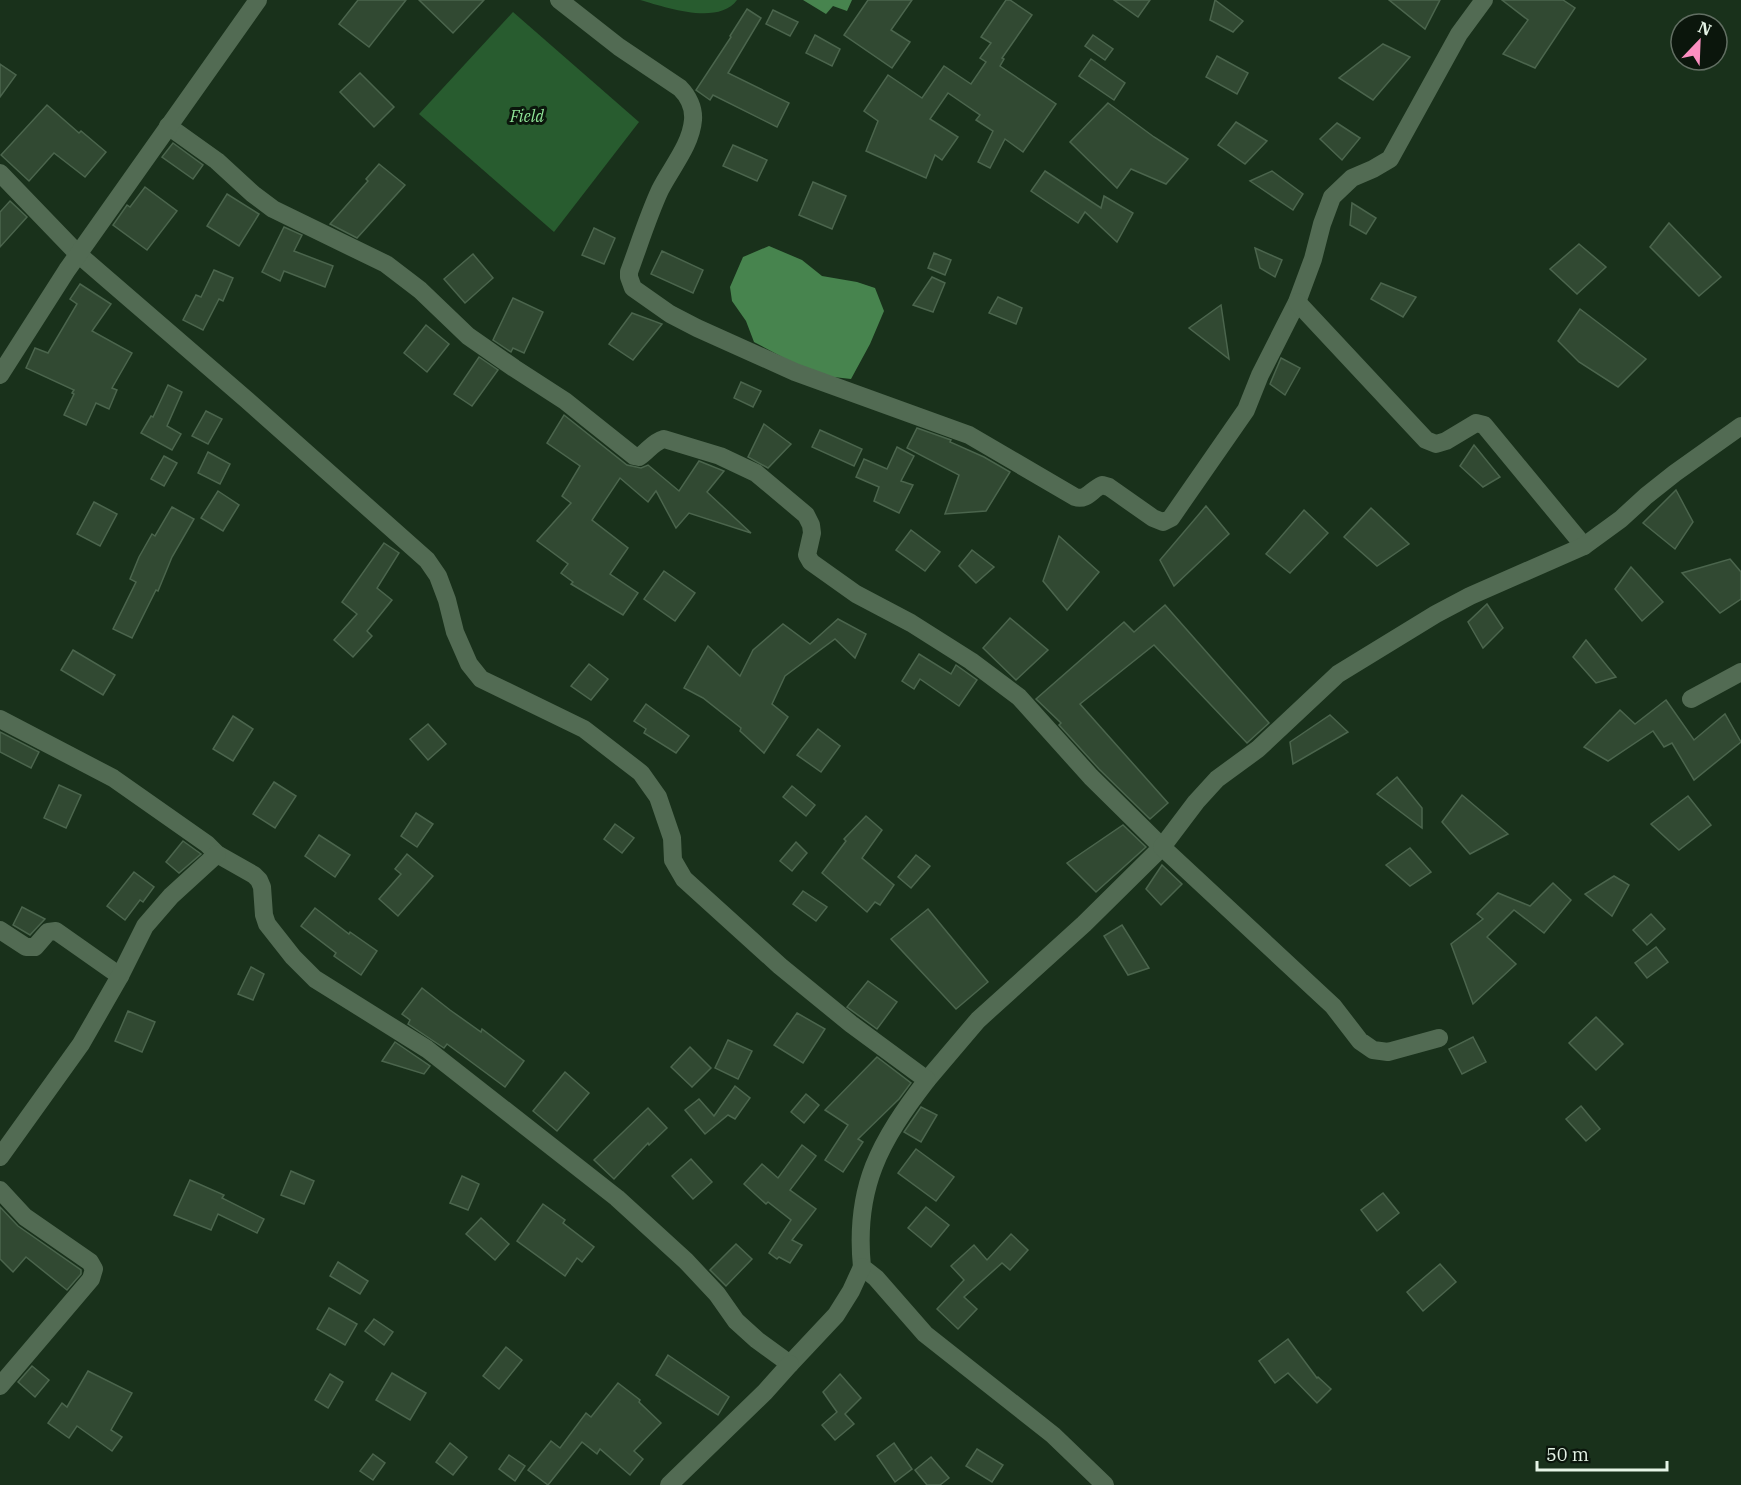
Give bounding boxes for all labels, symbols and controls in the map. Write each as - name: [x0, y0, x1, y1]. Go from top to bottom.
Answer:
- north arrow: [1669, 12, 1729, 72]
- text: N: [1695, 17, 1715, 40]
- park label: Field: [509, 106, 544, 126]
- scale bar: [1537, 1434, 1668, 1472]
- text: 50 m: [1546, 1443, 1589, 1466]

